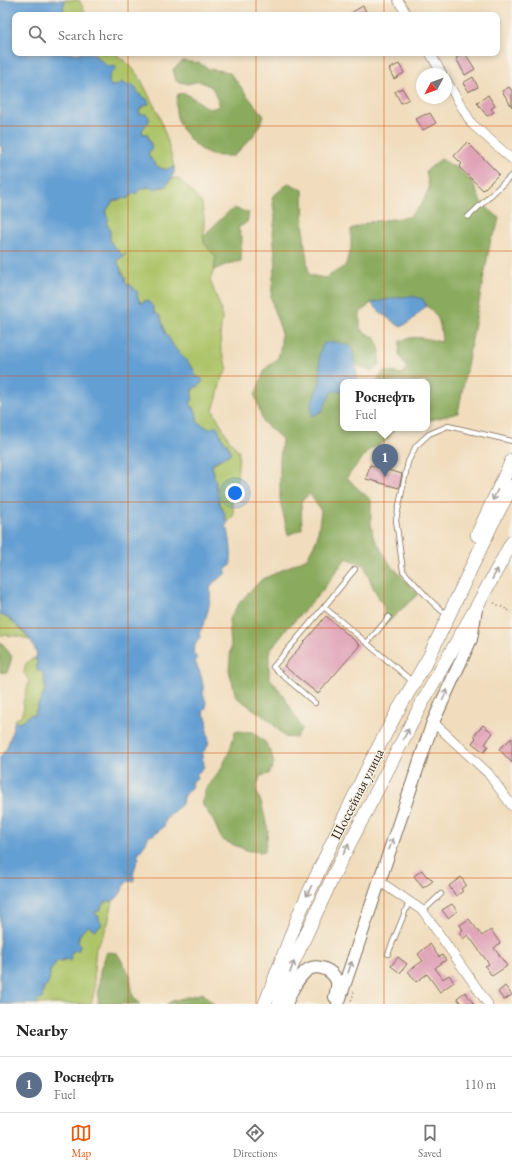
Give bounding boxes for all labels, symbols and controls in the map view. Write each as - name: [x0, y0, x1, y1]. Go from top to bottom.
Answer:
- search box: [12, 12, 500, 56]
- icon: search: [26, 23, 48, 45]
- text: Search here: [58, 25, 123, 44]
- north arrow: [416, 68, 452, 104]
- popup: [340, 379, 430, 431]
- text: Роснефть: [355, 387, 415, 406]
- text: Fuel: [355, 406, 377, 423]
- pin: 1: [372, 444, 398, 477]
- your location: [225, 483, 245, 503]
- one-way arrow: [491, 489, 498, 501]
- one-way arrow: [491, 568, 499, 580]
- one-way arrow: [442, 690, 449, 702]
- one-way arrow: [403, 728, 410, 740]
- street label: Шоссейная улица: [326, 745, 388, 843]
- one-way arrow: [388, 838, 396, 850]
- one-way arrow: [343, 843, 350, 855]
- one-way arrow: [305, 885, 312, 897]
- one-way arrow: [347, 961, 354, 974]
- one-way arrow: [288, 962, 296, 974]
- text: Nearby: [16, 1019, 68, 1041]
- text: Роснефть: [54, 1067, 114, 1086]
- text: 1: [26, 1076, 32, 1093]
- text: 110 m: [465, 1076, 496, 1093]
- text: Fuel: [54, 1086, 76, 1103]
- tab: Map: [70, 1122, 92, 1160]
- tab: Directions: [233, 1122, 277, 1160]
- tab: Saved: [418, 1122, 442, 1160]

